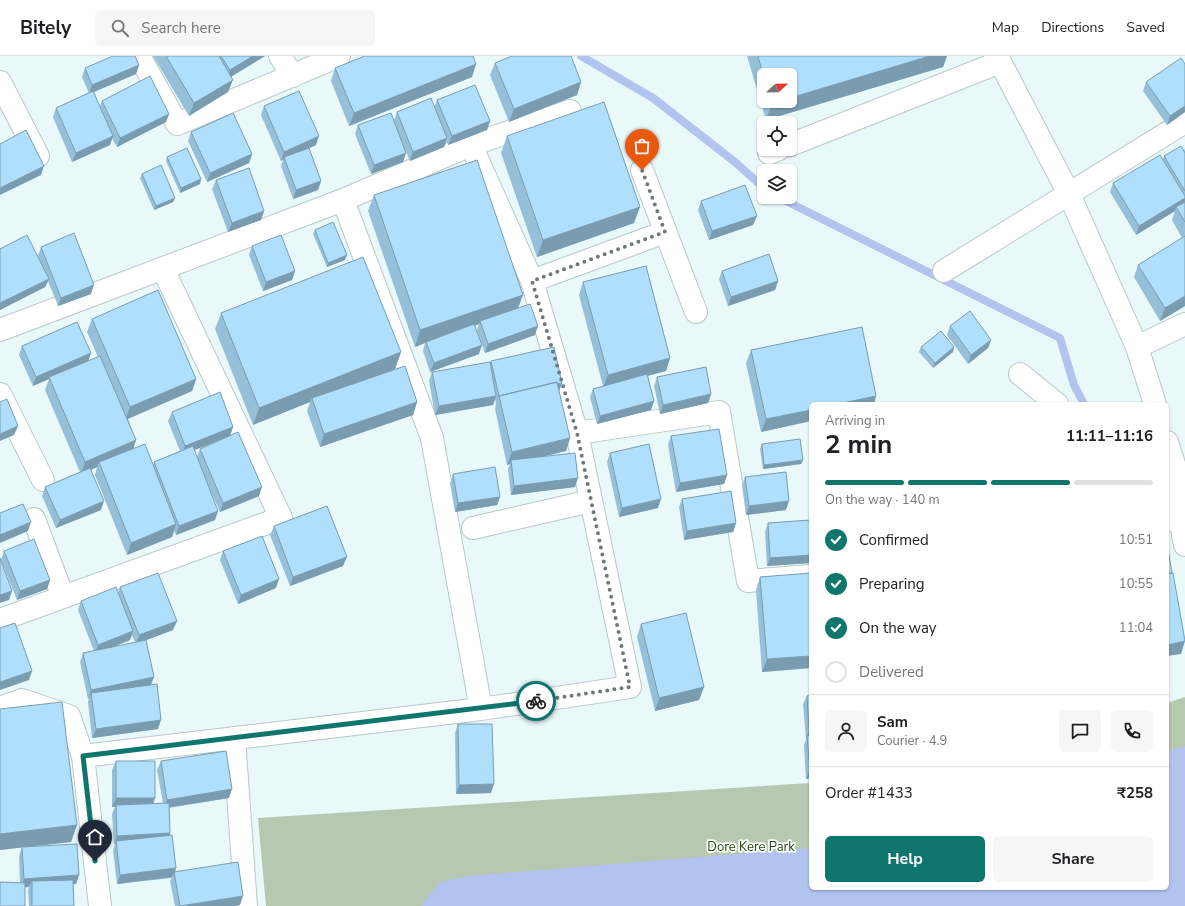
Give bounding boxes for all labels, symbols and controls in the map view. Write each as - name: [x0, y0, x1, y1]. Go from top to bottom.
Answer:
- search box: [95, 10, 375, 46]
- text: Bitely: [20, 15, 71, 41]
- icon: search: [109, 17, 131, 39]
- text: Search here: [141, 18, 221, 38]
- text: Map: [992, 18, 1019, 37]
- text: Directions: [1041, 18, 1104, 37]
- text: Saved: [1126, 18, 1165, 37]
- north arrow: [757, 68, 797, 108]
- map controls: [757, 68, 797, 204]
- button: locate: [757, 116, 797, 156]
- pin: [625, 129, 659, 170]
- icon: bag: [631, 135, 653, 157]
- button: layers: [757, 164, 797, 204]
- text: Arriving in: [825, 412, 885, 430]
- text: 11:11–11:16: [1066, 426, 1153, 446]
- text: 2 min: [825, 427, 892, 462]
- text: On the way · 140 m: [825, 491, 940, 509]
- icon: check: [825, 529, 847, 551]
- text: Confirmed: [859, 530, 929, 550]
- text: 10:51: [1119, 531, 1153, 549]
- icon: check: [825, 573, 847, 595]
- text: Preparing: [859, 574, 924, 594]
- text: 10:55: [1119, 575, 1153, 593]
- icon: check: [825, 617, 847, 639]
- text: On the way: [859, 618, 937, 638]
- text: 11:04: [1119, 619, 1153, 637]
- text: Delivered: [859, 662, 924, 682]
- courier: [516, 681, 556, 721]
- icon: bike: [525, 690, 547, 712]
- button: person: [825, 710, 867, 752]
- button: chat: [1059, 710, 1101, 752]
- button: phone: [1111, 710, 1153, 752]
- text: Sam: [877, 712, 908, 732]
- text: Courier · 4.9: [877, 732, 947, 750]
- text: Order #1433: [825, 783, 913, 803]
- text: ₹258: [1117, 783, 1153, 803]
- pin: [78, 820, 112, 861]
- icon: home: [84, 826, 106, 848]
- button: Help: [825, 836, 985, 882]
- button: Share: [993, 836, 1153, 882]
- park label: Dore Kere Park: [707, 838, 795, 856]

